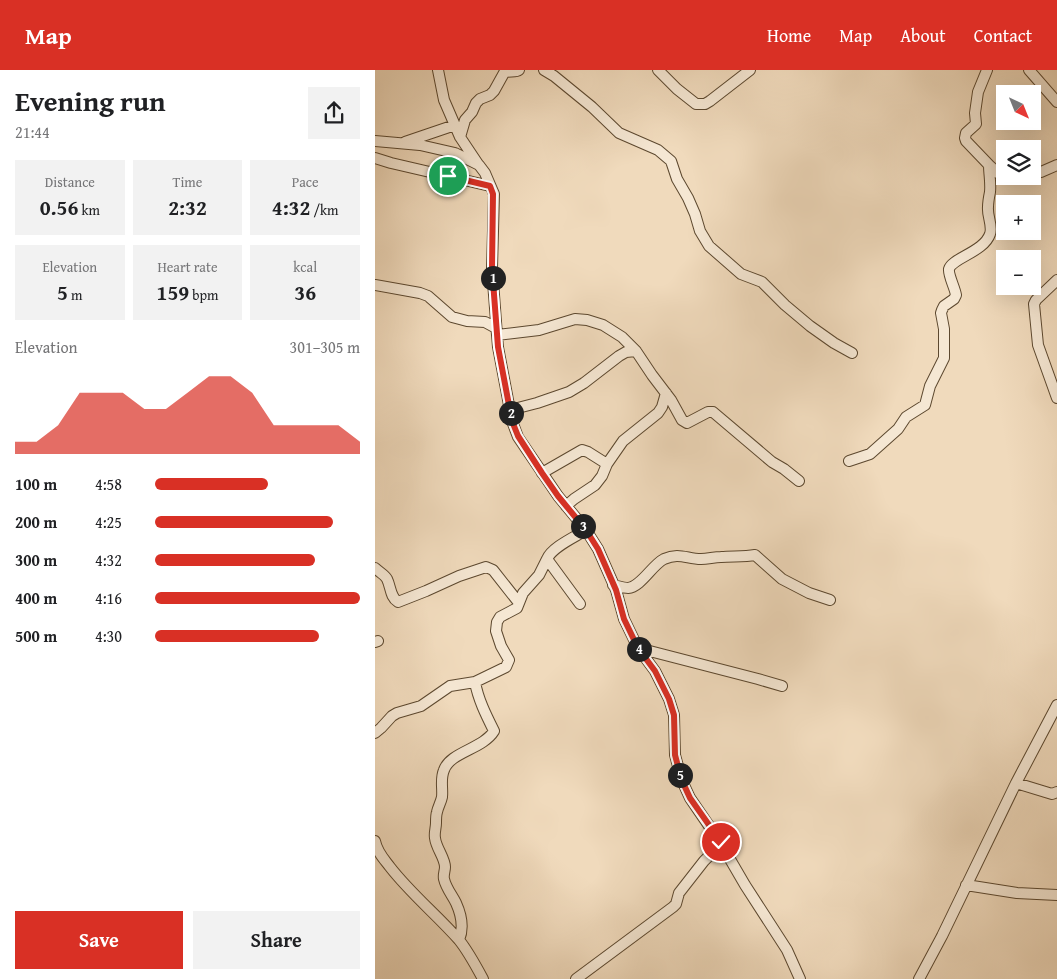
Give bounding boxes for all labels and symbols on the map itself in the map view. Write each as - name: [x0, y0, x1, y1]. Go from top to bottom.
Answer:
- north arrow: [996, 85, 1041, 130]
- pin: [427, 155, 469, 197]
- pin: 1: [481, 266, 505, 290]
- pin: 2: [499, 400, 523, 426]
- pin: 3: [571, 514, 595, 538]
- pin: 4: [627, 636, 651, 662]
- pin: 5: [667, 762, 693, 788]
- pin: [700, 821, 742, 863]

